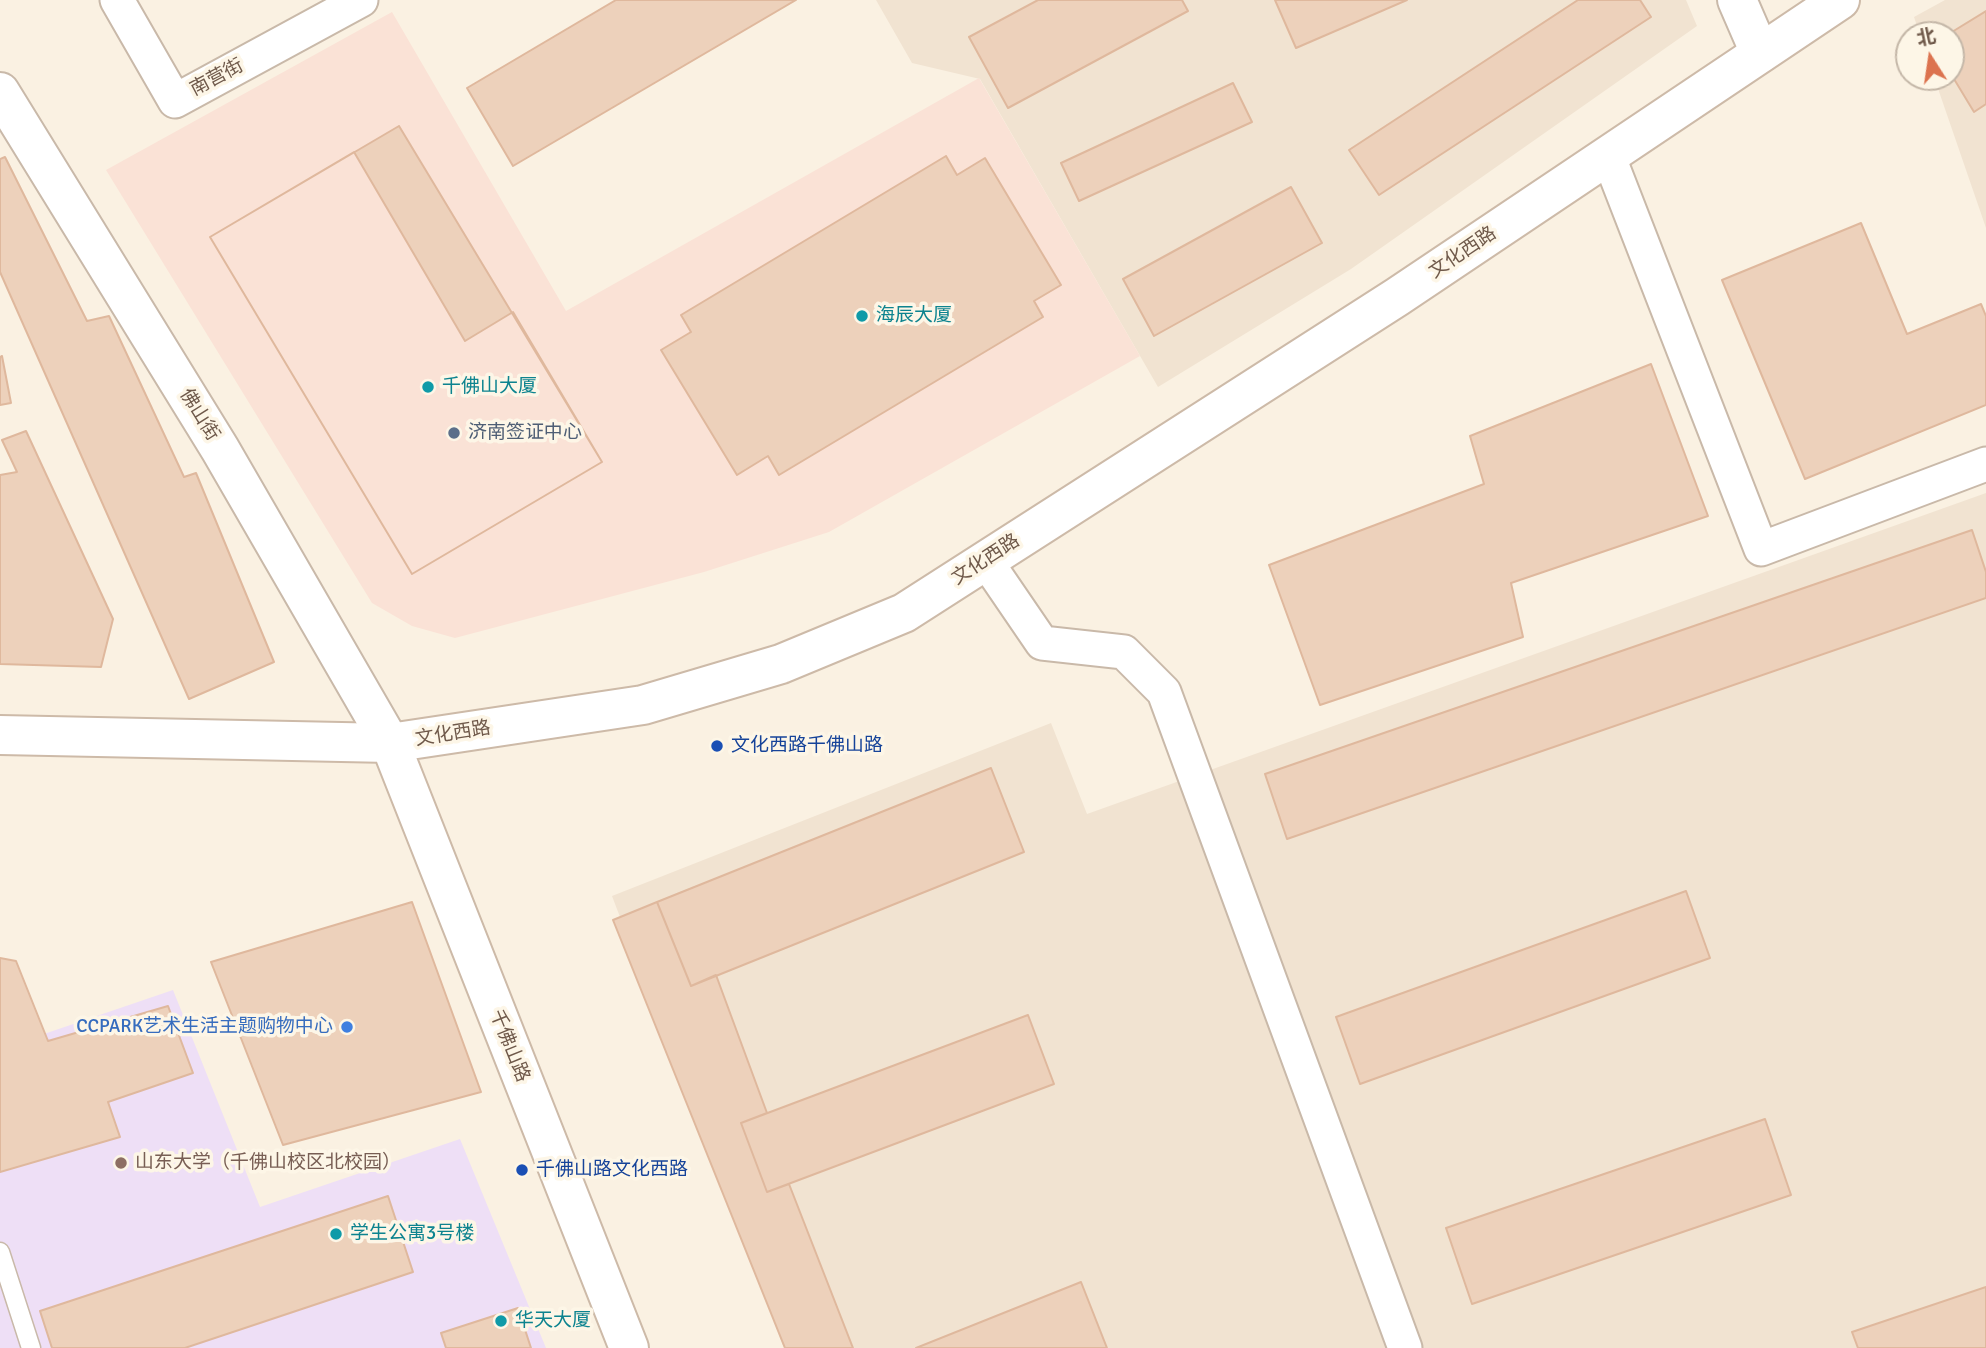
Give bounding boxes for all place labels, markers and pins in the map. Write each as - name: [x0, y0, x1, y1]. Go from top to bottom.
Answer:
- place label: 海辰大厦: [876, 305, 952, 327]
- marker: 海辰大厦: [854, 308, 870, 324]
- place label: 千佛山大厦: [442, 376, 537, 398]
- marker: 千佛山大厦: [420, 379, 436, 395]
- place label: 济南签证中心: [468, 422, 582, 444]
- marker: 济南签证中心: [446, 425, 462, 441]
- place label: 文化西路千佛山路: [731, 735, 883, 757]
- marker: 文化西路千佛山路: [709, 738, 725, 754]
- place label: CCPARK艺术生活主题购物中心: [76, 1016, 333, 1038]
- marker: CCPARK艺术生活主题购物中心: [339, 1019, 355, 1035]
- place label: 山东大学（千佛山校区北校园）: [135, 1152, 401, 1174]
- marker: 山东大学（千佛山校区北校园）: [113, 1155, 129, 1171]
- place label: 千佛山路文化西路: [536, 1159, 688, 1181]
- marker: 千佛山路文化西路: [514, 1162, 530, 1178]
- place label: 学生公寓3号楼: [350, 1223, 474, 1245]
- marker: 学生公寓3号楼: [328, 1226, 344, 1242]
- place label: 华天大厦: [515, 1310, 591, 1332]
- marker: 华天大厦: [493, 1313, 509, 1329]

